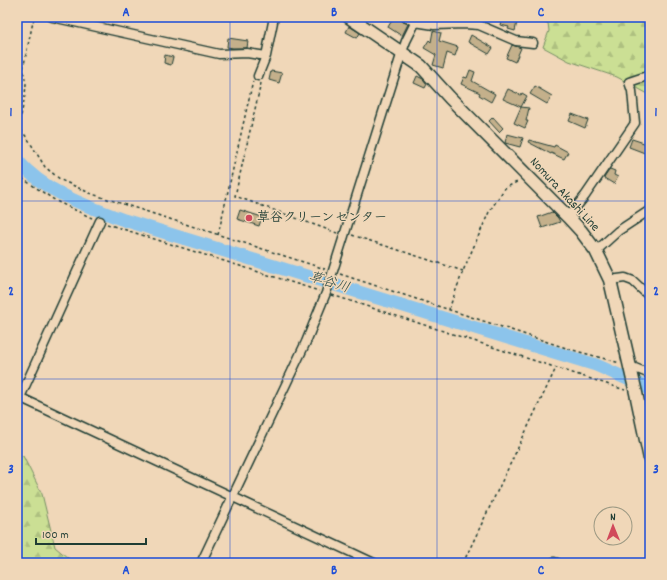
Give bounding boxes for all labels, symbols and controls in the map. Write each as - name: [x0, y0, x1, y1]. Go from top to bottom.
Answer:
- text: A: [122, 4, 130, 23]
- text: B: [331, 4, 337, 23]
- text: C: [538, 4, 545, 23]
- text: 1: [10, 104, 13, 123]
- text: 1: [655, 104, 658, 123]
- street label: Nomura Akashi Line: [525, 154, 604, 237]
- place label: 草谷クリーンセンター: [257, 209, 387, 228]
- marker: 草谷クリーンセンター: [244, 213, 254, 223]
- water label: 草谷川: [306, 267, 352, 299]
- text: 2: [8, 283, 14, 302]
- text: 2: [653, 283, 659, 302]
- text: 3: [8, 461, 14, 480]
- text: 3: [653, 461, 659, 480]
- north arrow: [593, 506, 633, 546]
- text: N: [610, 510, 616, 526]
- scale bar: [36, 520, 146, 546]
- text: 100 m: [42, 527, 69, 544]
- text: A: [122, 562, 130, 580]
- text: B: [331, 562, 337, 580]
- text: C: [538, 562, 545, 580]

